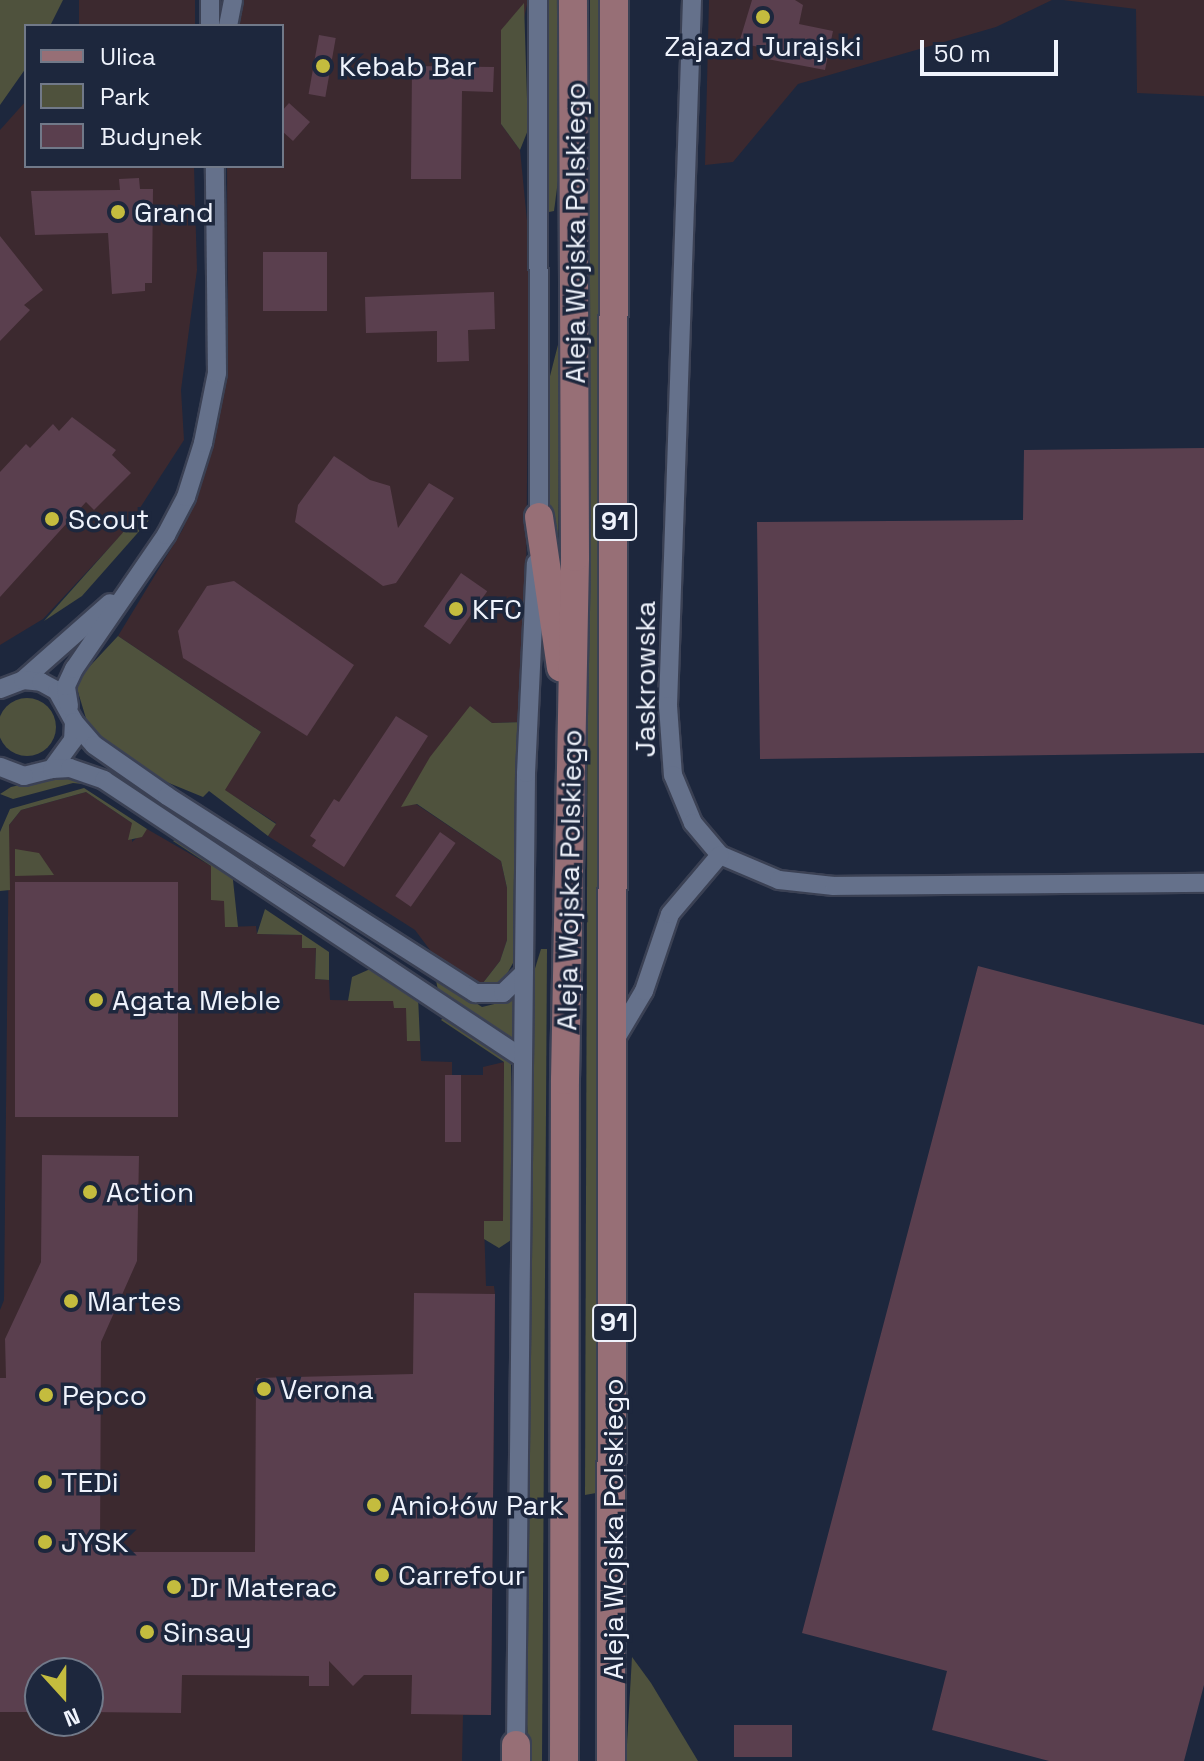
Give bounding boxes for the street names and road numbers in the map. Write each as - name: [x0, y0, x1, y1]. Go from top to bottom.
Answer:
- street label: Aleja Wojska Polskiego: [558, 82, 592, 384]
- road number: 91: [593, 500, 637, 544]
- street label: Jaskrowska: [628, 601, 662, 757]
- street label: Aleja Wojska Polskiego: [550, 729, 588, 1031]
- road number: 91: [592, 1301, 636, 1345]
- street label: Aleja Wojska Polskiego: [596, 1378, 630, 1680]

